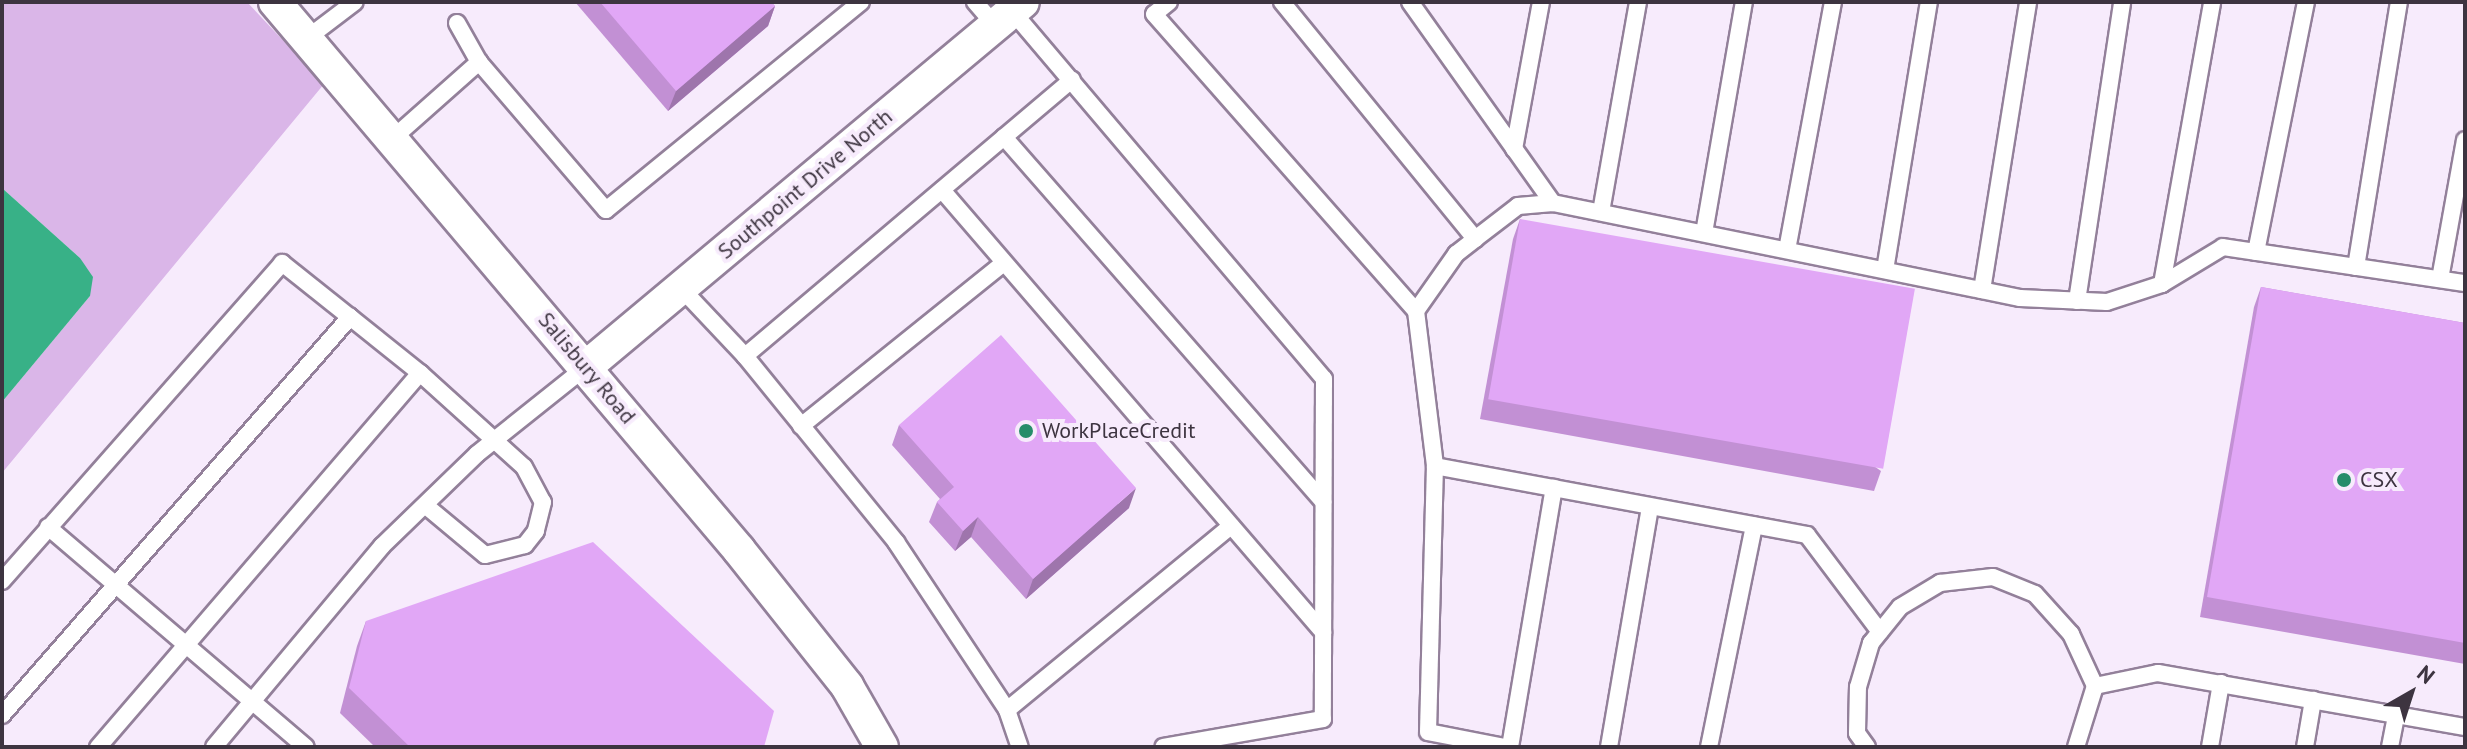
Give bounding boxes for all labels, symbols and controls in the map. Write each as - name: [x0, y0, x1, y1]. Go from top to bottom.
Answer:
- street label: Southpoint Drive North: [713, 103, 897, 265]
- street label: Salisbury Road: [533, 307, 641, 429]
- place label: WorkPlaceCredit: [1042, 418, 1195, 444]
- marker: WorkPlaceCredit: [1017, 422, 1035, 440]
- place label: CSX: [2360, 467, 2398, 493]
- marker: CSX: [2335, 471, 2353, 489]
- north arrow: [2371, 653, 2451, 733]
- text: N: [2412, 659, 2441, 690]

